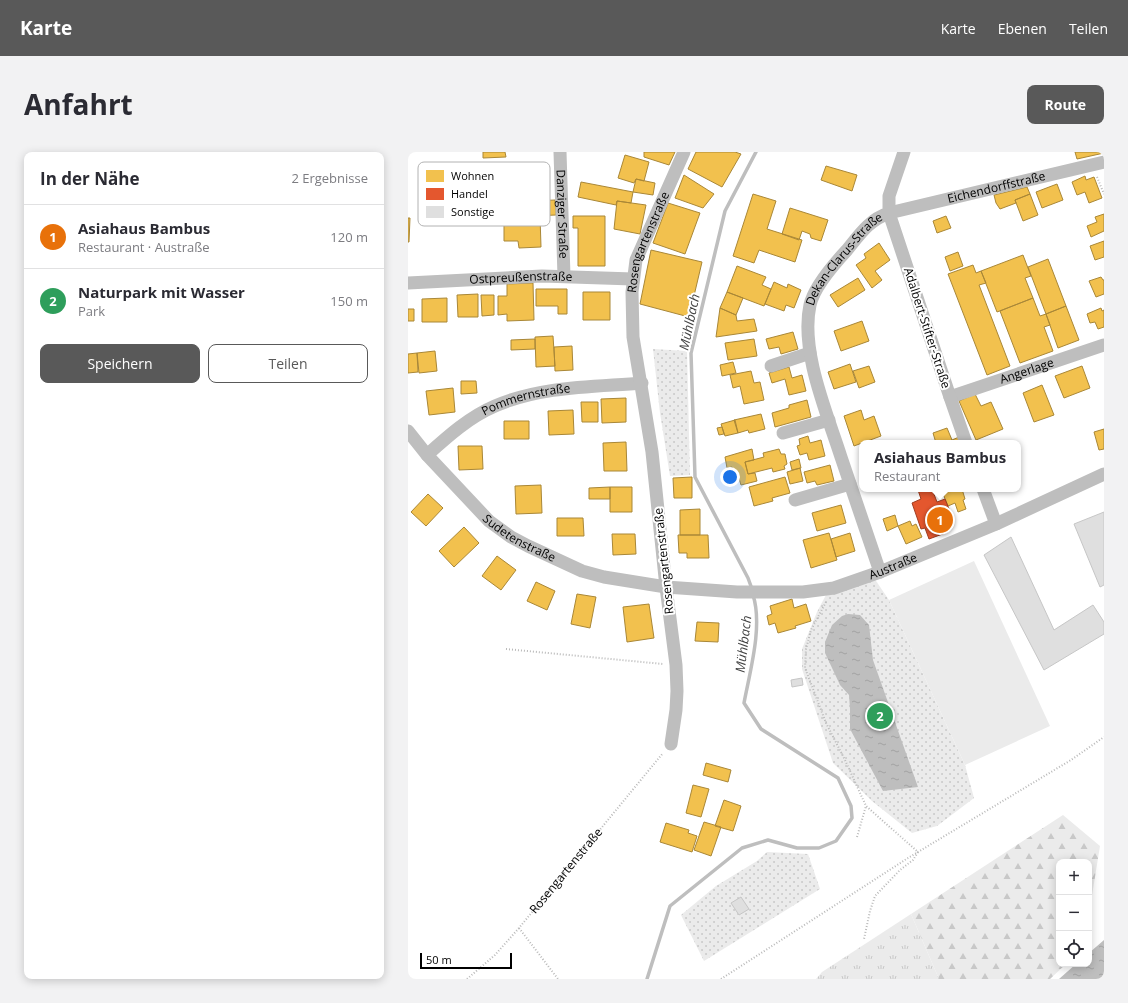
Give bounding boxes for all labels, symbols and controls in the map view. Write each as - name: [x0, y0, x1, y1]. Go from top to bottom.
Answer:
- text: Karte: [20, 15, 72, 41]
- text: Karte: [941, 19, 976, 38]
- text: Ebenen: [998, 19, 1047, 38]
- text: Teilen: [1069, 19, 1108, 38]
- text: Anfahrt: [24, 85, 133, 123]
- button: Route: [1027, 85, 1104, 124]
- legend: [418, 162, 550, 226]
- text: In der Nähe: [40, 167, 139, 190]
- street label: Eichendorffstraße: [946, 167, 1047, 207]
- text: Wohnen: [451, 168, 494, 183]
- text: 2 Ergebnisse: [291, 169, 368, 187]
- street label: Danziger Straße: [553, 169, 572, 259]
- text: Handel: [451, 186, 488, 201]
- street label: Rosengartenstraße: [623, 189, 673, 294]
- text: Sonstige: [451, 204, 494, 219]
- street label: Dekan-Clarus-Straße: [801, 208, 886, 308]
- text: Asiahaus Bambus: [78, 218, 210, 238]
- text: 1: [49, 228, 57, 246]
- text: 120 m: [330, 228, 368, 246]
- text: Restaurant · Austraße: [78, 238, 210, 256]
- street label: Adalbert-Stifter-Straße: [900, 265, 955, 391]
- street label: Ostpreußenstraße: [469, 267, 573, 288]
- text: Naturpark mit Wasser: [78, 282, 245, 302]
- text: 2: [49, 292, 57, 310]
- text: 150 m: [330, 292, 368, 310]
- water label: Mühlbach: [674, 292, 704, 352]
- text: Park: [78, 302, 105, 320]
- button: Speichern: [40, 344, 200, 383]
- button: Teilen: [208, 344, 368, 383]
- street label: Angerlage: [997, 354, 1056, 388]
- street label: Pommernstraße: [478, 379, 571, 419]
- popup: [859, 440, 1021, 492]
- text: Asiahaus Bambus: [874, 447, 1006, 467]
- your location: [720, 467, 740, 487]
- text: Restaurant: [874, 467, 940, 485]
- pin: 1: [927, 505, 953, 535]
- street label: Rosengartenstraße: [649, 507, 678, 615]
- street label: Sudetenstraße: [479, 510, 559, 566]
- street label: Austraße: [866, 548, 920, 583]
- water label: Mühlbach: [731, 614, 755, 674]
- pin: 2: [867, 701, 893, 731]
- street label: Rosengartenstraße: [525, 824, 606, 917]
- map controls: [1056, 859, 1092, 967]
- button: +: [1056, 859, 1092, 895]
- button: −: [1056, 895, 1092, 931]
- button: locate: [1056, 931, 1092, 967]
- scale bar: [420, 951, 512, 970]
- text: 50 m: [426, 952, 452, 967]

